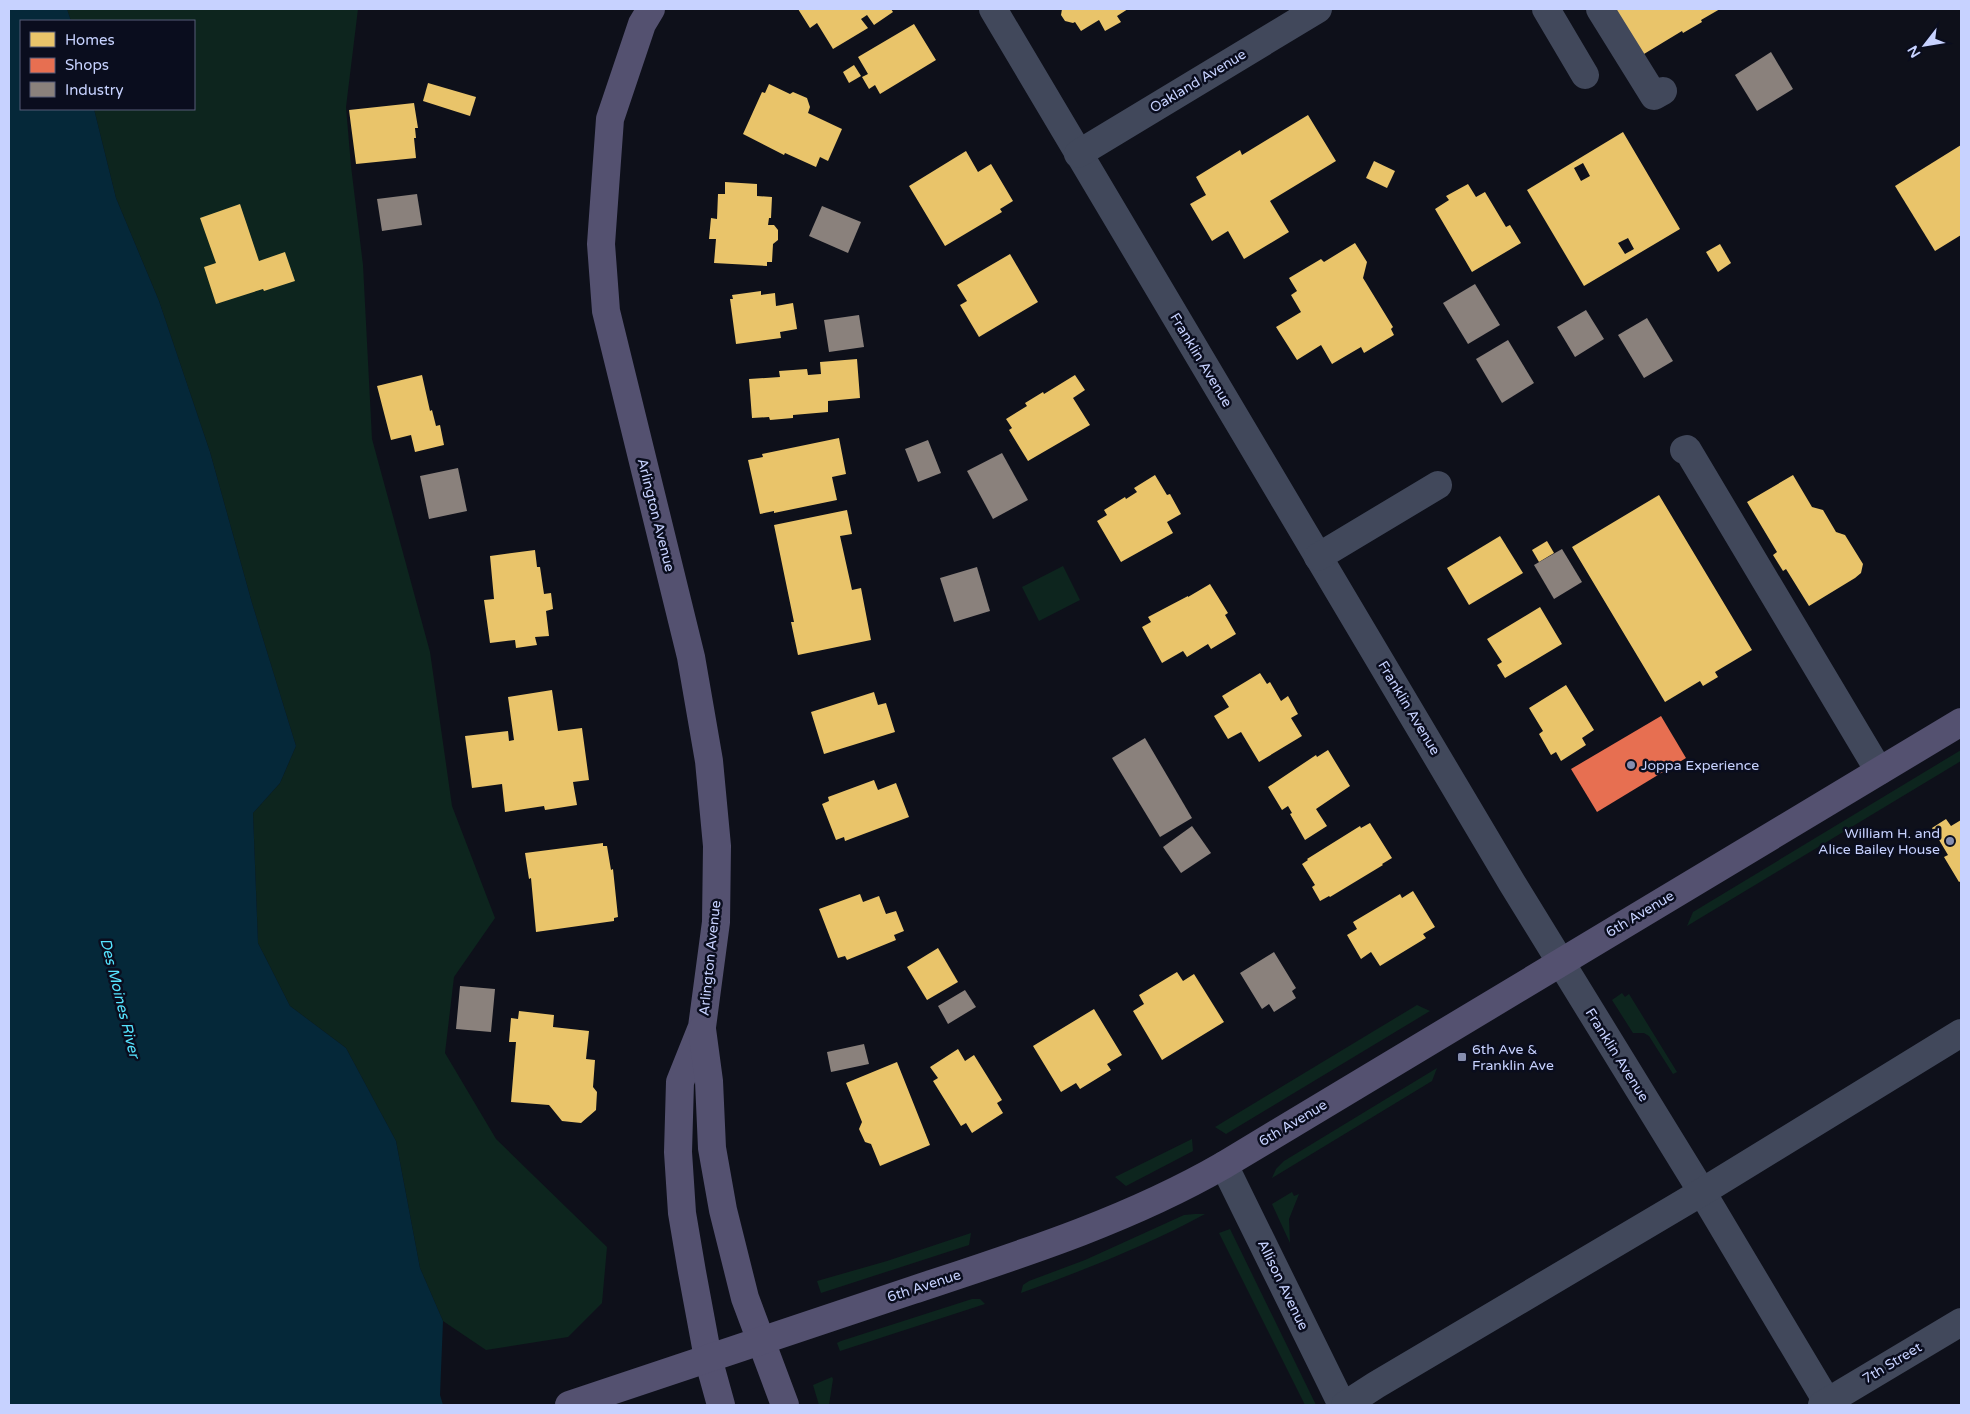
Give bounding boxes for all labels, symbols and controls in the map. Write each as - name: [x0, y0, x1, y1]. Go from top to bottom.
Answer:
- legend: [20, 20, 195, 110]
- north arrow: [1900, 20, 1950, 70]
- text: Homes: [65, 31, 115, 49]
- text: N: [1904, 42, 1924, 61]
- street label: Oakland Avenue: [1147, 46, 1249, 116]
- text: Shops: [65, 56, 109, 74]
- text: Industry: [65, 81, 124, 99]
- street label: Franklin Avenue: [1166, 310, 1236, 410]
- street label: Arlington Avenue: [634, 457, 678, 573]
- street label: Franklin Avenue: [1374, 658, 1444, 758]
- place label: Joppa Experience: [1641, 757, 1759, 774]
- marker: Joppa Experience: [1625, 759, 1637, 771]
- place label: William H. and Alice Bailey House: [1818, 825, 1940, 858]
- marker: William H. and Alice Bailey House: [1944, 835, 1956, 847]
- street label: 6th Avenue: [1603, 887, 1677, 941]
- street label: Arlington Avenue: [695, 899, 725, 1017]
- water label: Des Moines River: [96, 936, 144, 1062]
- street label: Franklin Avenue: [1582, 1005, 1653, 1105]
- place label: 6th Ave & Franklin Ave: [1472, 1041, 1554, 1074]
- marker: 6th Ave & Franklin Ave: [1456, 1051, 1468, 1063]
- street label: 6th Avenue: [1256, 1096, 1330, 1150]
- street label: Allison Avenue: [1254, 1237, 1312, 1333]
- street label: 6th Avenue: [885, 1266, 963, 1306]
- street label: 7th Street: [1859, 1338, 1925, 1387]

